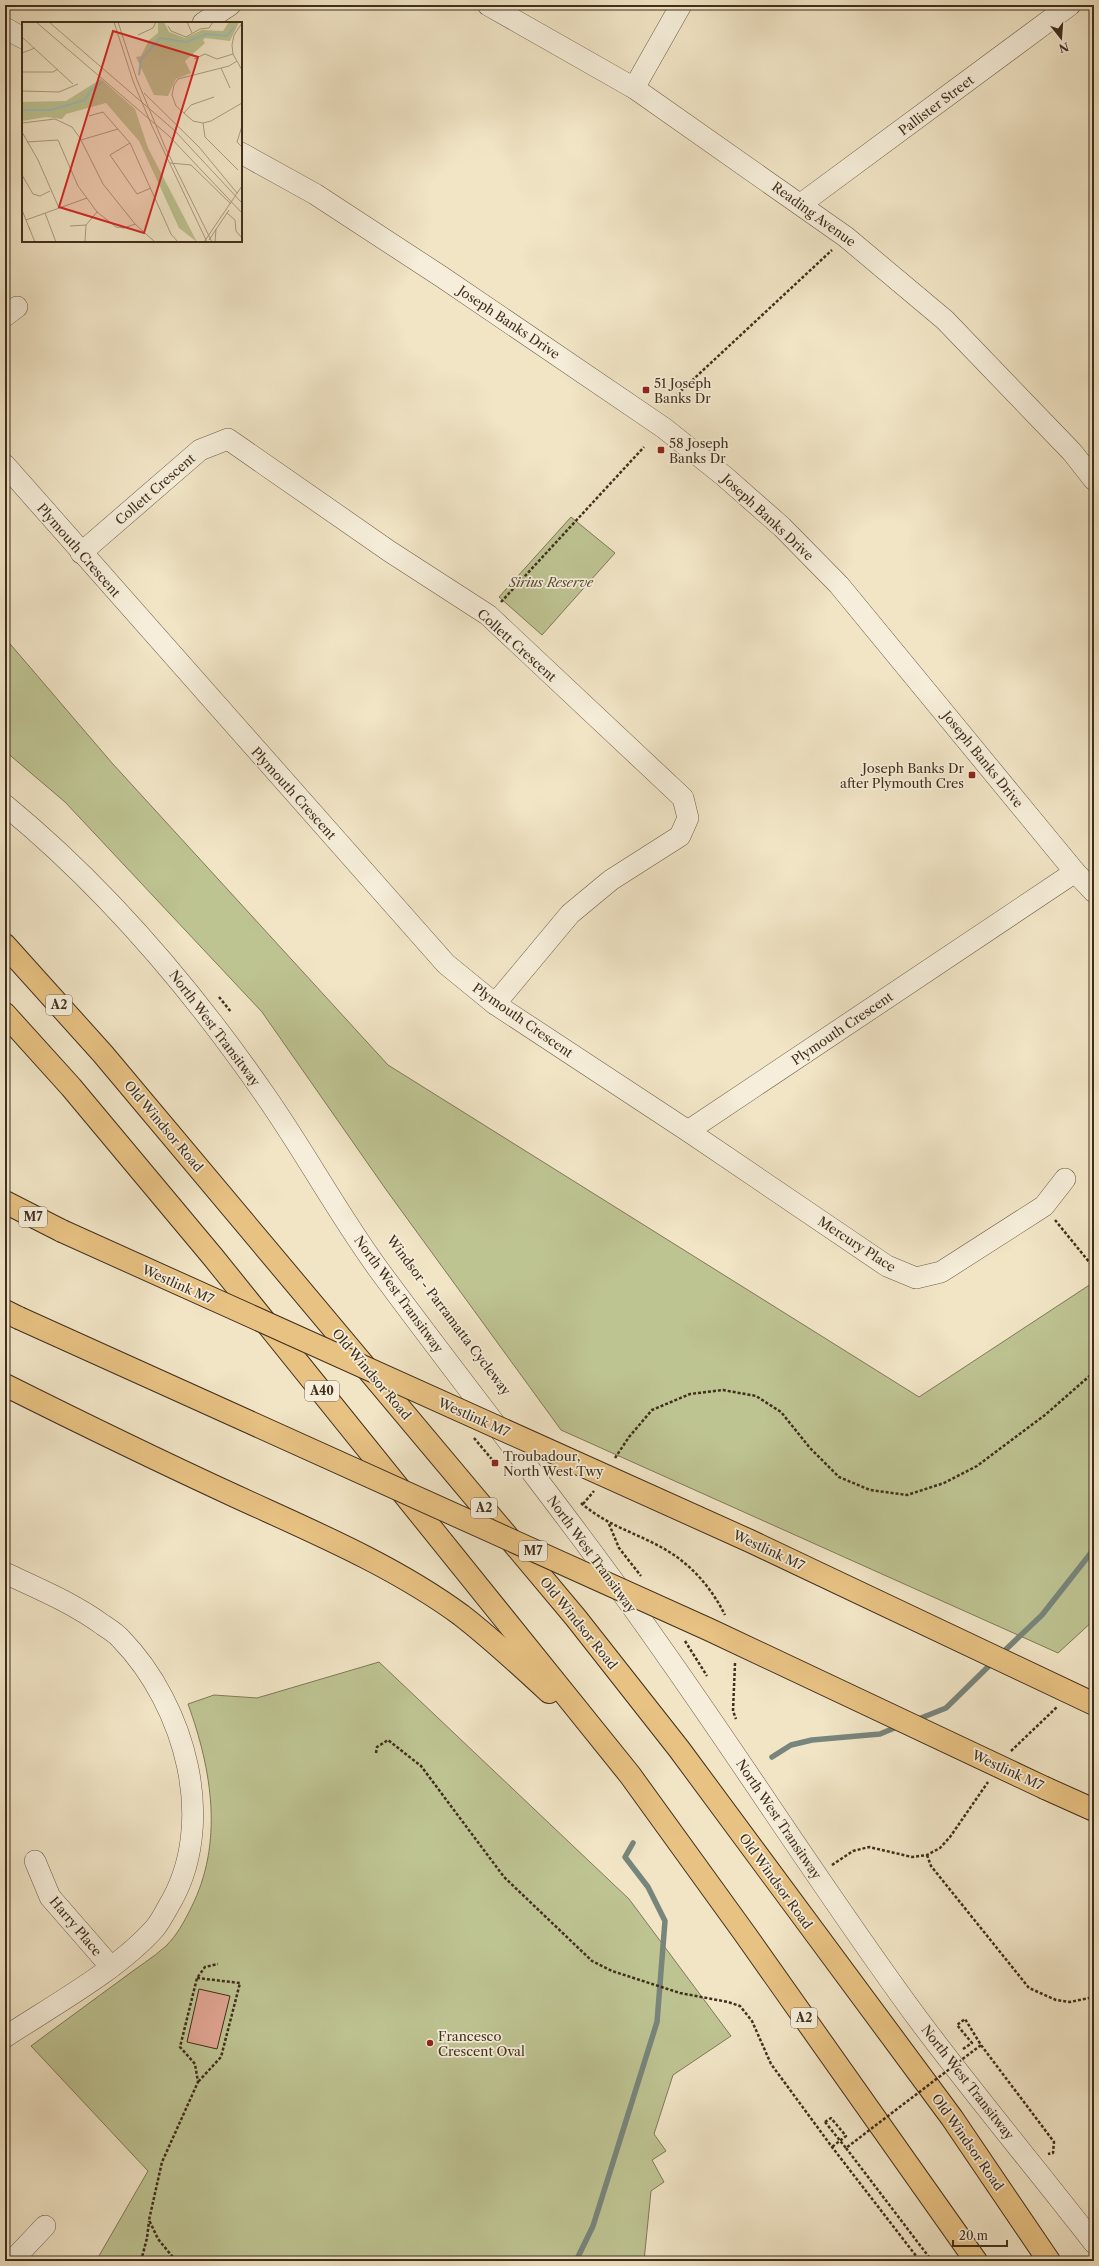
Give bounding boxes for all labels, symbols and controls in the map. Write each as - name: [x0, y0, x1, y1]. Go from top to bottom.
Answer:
- north arrow: [1041, 18, 1081, 58]
- inset map: [22, 22, 242, 242]
- text: N: [1057, 39, 1071, 56]
- street label: Pallister Street: [895, 71, 977, 138]
- street label: Reading Avenue: [769, 178, 859, 250]
- street label: Joseph Banks Drive: [453, 281, 563, 362]
- place label: 51 Joseph Banks Dr: [654, 375, 712, 406]
- marker: 51 Joseph Banks Dr: [641, 385, 651, 395]
- place label: 58 Joseph Banks Dr: [669, 435, 729, 466]
- marker: 58 Joseph Banks Dr: [656, 445, 666, 455]
- street label: Collett Crescent: [112, 450, 199, 528]
- street label: Joseph Banks Drive: [717, 469, 817, 564]
- street label: Plymouth Crescent: [34, 500, 124, 600]
- park label: Sirius Reserve: [508, 574, 594, 590]
- street label: Collett Crescent: [474, 605, 560, 685]
- street label: Joseph Banks Drive: [938, 706, 1027, 810]
- street label: Plymouth Crescent: [248, 743, 340, 843]
- place label: Joseph Banks Dr after Plymouth Cres: [840, 760, 965, 791]
- marker: Joseph Banks Dr after Plymouth Cres: [967, 770, 977, 780]
- street label: North West Transitway: [166, 967, 264, 1090]
- street label: Plymouth Crescent: [470, 979, 577, 1061]
- street label: Plymouth Crescent: [788, 988, 896, 1068]
- road number: A2: [46, 995, 72, 1015]
- street label: Old Windsor Road: [121, 1077, 207, 1175]
- road number: M7: [19, 1207, 47, 1227]
- street label: Mercury Place: [815, 1213, 899, 1275]
- street label: Windsor - Parramatta Cycleway: [383, 1231, 515, 1399]
- street label: North West Transitway: [351, 1232, 447, 1356]
- street label: Westlink M7: [139, 1261, 217, 1307]
- street label: Old Windsor Road: [329, 1325, 415, 1423]
- road number: A40: [305, 1381, 339, 1401]
- street label: Westlink M7: [435, 1394, 513, 1440]
- place label: Troubadour, North West Twy: [503, 1448, 604, 1479]
- marker: Troubadour, North West Twy: [490, 1458, 500, 1468]
- street label: North West Transitway: [544, 1492, 640, 1616]
- road number: A2: [471, 1498, 497, 1518]
- street label: Westlink M7: [730, 1526, 808, 1574]
- road number: M7: [519, 1541, 547, 1561]
- street label: Old Windsor Road: [537, 1574, 621, 1672]
- street label: Westlink M7: [969, 1746, 1047, 1794]
- street label: North West Transitway: [733, 1756, 825, 1883]
- street label: Old Windsor Road: [736, 1830, 816, 1932]
- street label: Harry Place: [47, 1893, 105, 1959]
- road number: A2: [791, 2008, 817, 2028]
- street label: North West Transitway: [918, 2022, 1018, 2143]
- place label: Francesco Crescent Oval: [438, 2028, 525, 2059]
- marker: Francesco Crescent Oval: [425, 2038, 435, 2048]
- street label: Old Windsor Road: [929, 2091, 1007, 2193]
- scale bar: [953, 2222, 1007, 2248]
- text: 20 m: [959, 2228, 988, 2243]

